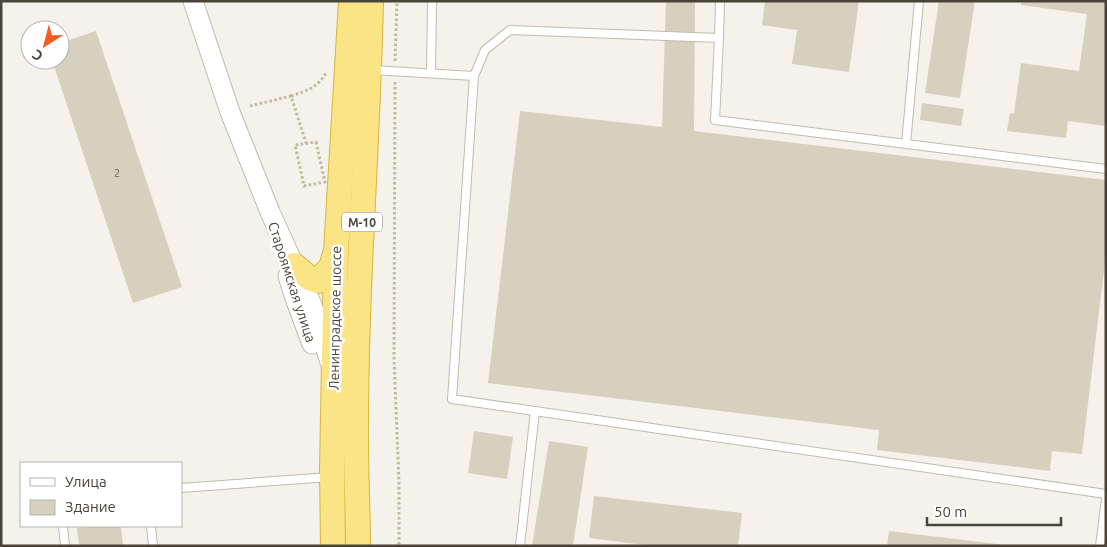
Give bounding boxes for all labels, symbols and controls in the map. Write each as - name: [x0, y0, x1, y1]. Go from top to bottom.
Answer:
- north arrow: [20, 20, 70, 70]
- text: С: [29, 46, 46, 65]
- house number: 2: [114, 167, 120, 179]
- road number: М-10: [342, 212, 382, 232]
- street label: Староямская улица: [265, 220, 319, 344]
- street label: Ленинградское шоссе: [326, 246, 344, 390]
- legend: [20, 462, 182, 527]
- text: Улица: [65, 473, 107, 490]
- scale bar: [927, 494, 1061, 526]
- text: Здание: [65, 498, 116, 515]
- text: 50 m: [934, 503, 967, 520]

